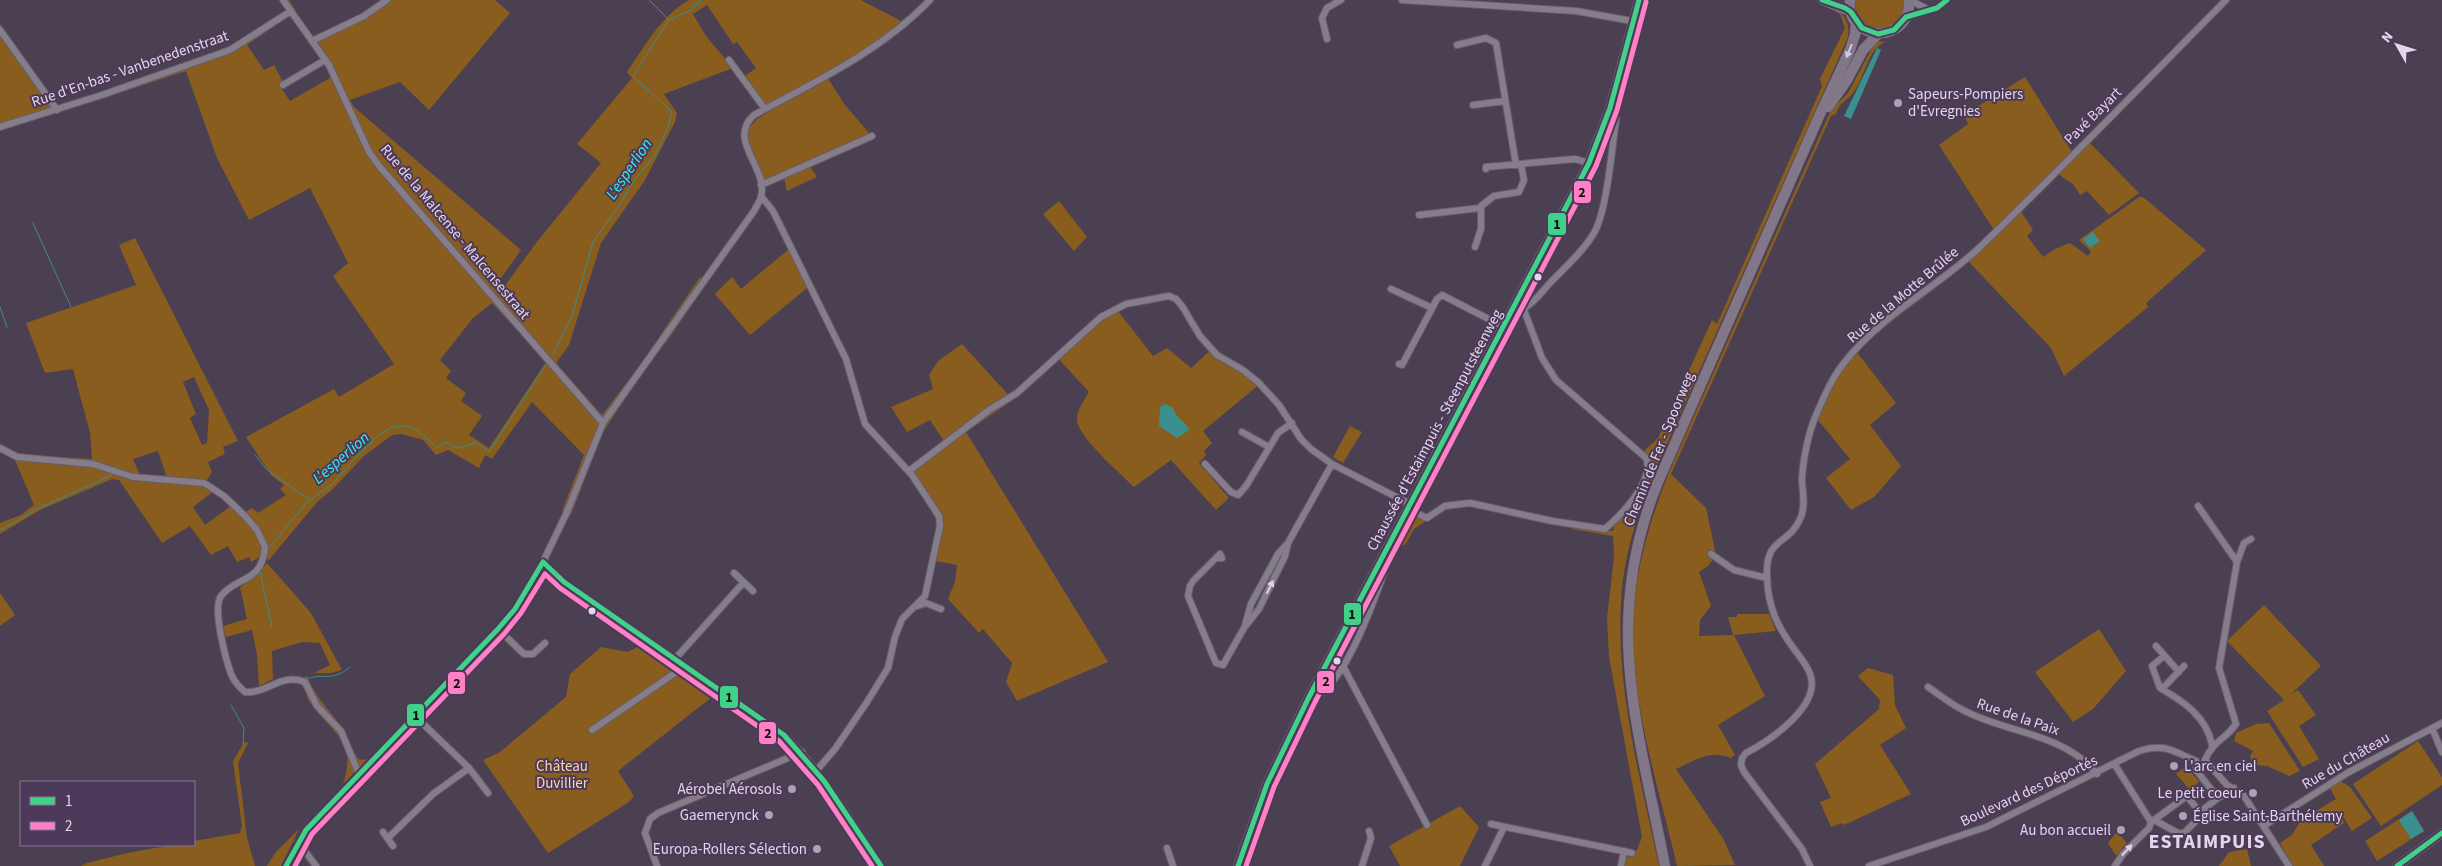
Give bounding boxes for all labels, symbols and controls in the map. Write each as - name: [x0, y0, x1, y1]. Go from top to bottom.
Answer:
- north arrow: [2372, 20, 2422, 70]
- street label: Rue d'En-bas - Vanbenedenstraat: [29, 25, 231, 113]
- text: N: [2377, 28, 2398, 47]
- one-way arrow: [1845, 44, 1852, 59]
- street label: Pavé Bayart: [2060, 83, 2126, 149]
- place label: Sapeurs-Pompiers d'Evregnies: [1908, 84, 2023, 122]
- marker: Sapeurs-Pompiers d'Evregnies: [1892, 97, 1904, 109]
- water label: L'esperlion: [601, 134, 657, 204]
- street label: Rue de la Malcense - Malcensestraat: [375, 140, 535, 324]
- line badge: 2: [1573, 180, 1592, 204]
- text: 2: [1578, 183, 1586, 203]
- line badge: 1: [1547, 212, 1567, 236]
- text: 1: [1553, 215, 1561, 235]
- street label: Rue de la Motte Brûlée: [1843, 242, 1963, 348]
- unlabelled marker: [1533, 272, 1543, 282]
- street label: Chaussée d'Estaimpuis - Steenputsteenweg: [1362, 305, 1508, 555]
- street label: Chemin de Fer - Spoorweg: [1618, 368, 1700, 529]
- water label: L'esperlion: [308, 427, 374, 489]
- one-way arrow: [1266, 580, 1274, 594]
- line badge: 1: [1343, 602, 1362, 626]
- text: 1: [1348, 605, 1356, 625]
- unlabelled marker: [587, 606, 597, 616]
- unlabelled marker: [1332, 656, 1342, 666]
- line badge: 2: [1316, 670, 1335, 694]
- line badge: 2: [447, 671, 466, 695]
- text: 2: [1322, 672, 1330, 692]
- text: 2: [453, 674, 461, 694]
- line badge: 1: [719, 685, 739, 709]
- text: 1: [725, 688, 733, 708]
- street label: Rue de la Paix: [1974, 693, 2062, 741]
- line badge: 1: [406, 703, 425, 727]
- text: 1: [412, 706, 420, 726]
- line badge: 2: [758, 721, 777, 745]
- text: 2: [764, 724, 772, 744]
- street label: Rue du Château: [2298, 727, 2394, 795]
- street label: Boulevard des Déportés: [1957, 750, 2101, 832]
- park label: Château Duvillier: [536, 756, 589, 794]
- place label: L'arc en ciel: [2184, 756, 2257, 777]
- marker: L'arc en ciel: [2168, 760, 2180, 772]
- place label: Aérobel Aérosols: [677, 779, 782, 800]
- legend: [20, 781, 195, 846]
- marker: Aérobel Aérosols: [786, 783, 798, 795]
- place label: Le petit coeur: [2158, 783, 2244, 804]
- marker: Le petit coeur: [2247, 787, 2259, 799]
- text: 1: [65, 791, 72, 812]
- place label: Gaemerynck: [680, 805, 760, 826]
- place label: Église Saint-Barthélemy: [2193, 806, 2342, 827]
- marker: Gaemerynck: [763, 809, 775, 821]
- marker: Église Saint-Barthélemy: [2177, 810, 2189, 822]
- text: 2: [65, 816, 72, 837]
- place label: Au bon accueil: [2020, 820, 2111, 841]
- marker: Au bon accueil: [2115, 824, 2127, 836]
- district label: ESTAIMPUIS: [2148, 828, 2266, 856]
- place label: Europa-Rollers Sélection: [653, 839, 807, 860]
- marker: Europa-Rollers Sélection: [811, 843, 823, 855]
- one-way arrow: [2122, 844, 2133, 856]

